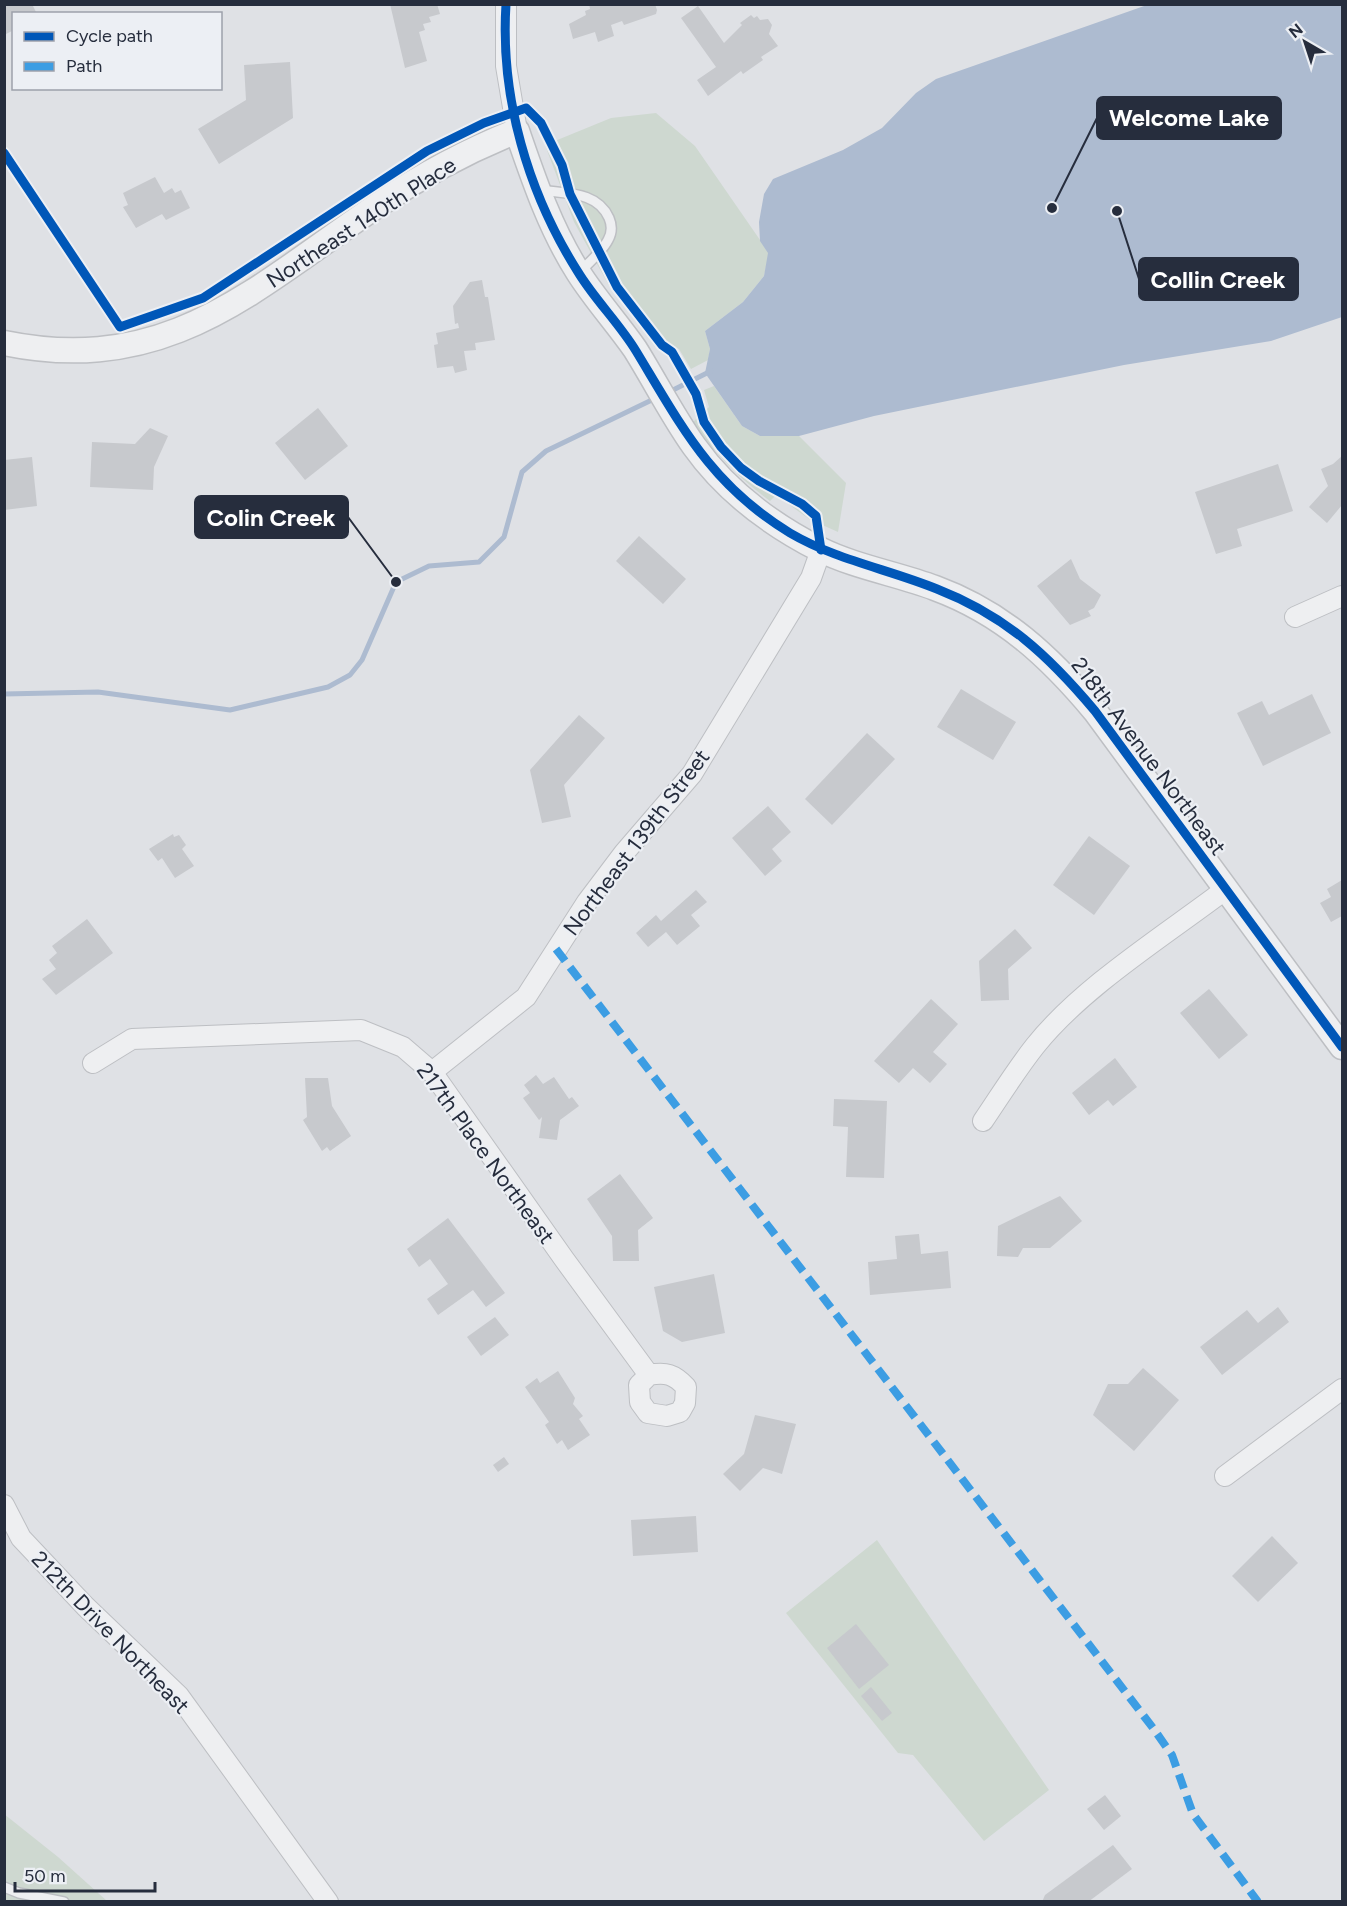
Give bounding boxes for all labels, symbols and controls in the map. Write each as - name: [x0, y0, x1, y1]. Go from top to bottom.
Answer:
- legend: [12, 12, 222, 90]
- north arrow: [1275, 12, 1335, 72]
- text: N: [1285, 19, 1307, 42]
- text: Cycle path: [66, 25, 153, 47]
- text: Path: [66, 55, 102, 77]
- callout: Welcome Lake: [1097, 97, 1281, 139]
- text: Welcome Lake: [1109, 103, 1269, 132]
- street label: Northeast 140th Place: [261, 151, 461, 294]
- callout: Collin Creek: [1139, 258, 1298, 300]
- text: Collin Creek: [1151, 265, 1285, 294]
- callout: Colin Creek: [195, 496, 348, 538]
- text: Colin Creek: [207, 503, 336, 532]
- street label: 218th Avenue Northeast: [1065, 652, 1232, 860]
- street label: Northeast 139th Street: [558, 744, 715, 941]
- street label: 217th Place Northeast: [411, 1058, 560, 1249]
- street label: 212th Drive Northeast: [26, 1545, 195, 1719]
- scale bar: [15, 1855, 154, 1893]
- text: 50 m: [24, 1865, 66, 1887]

